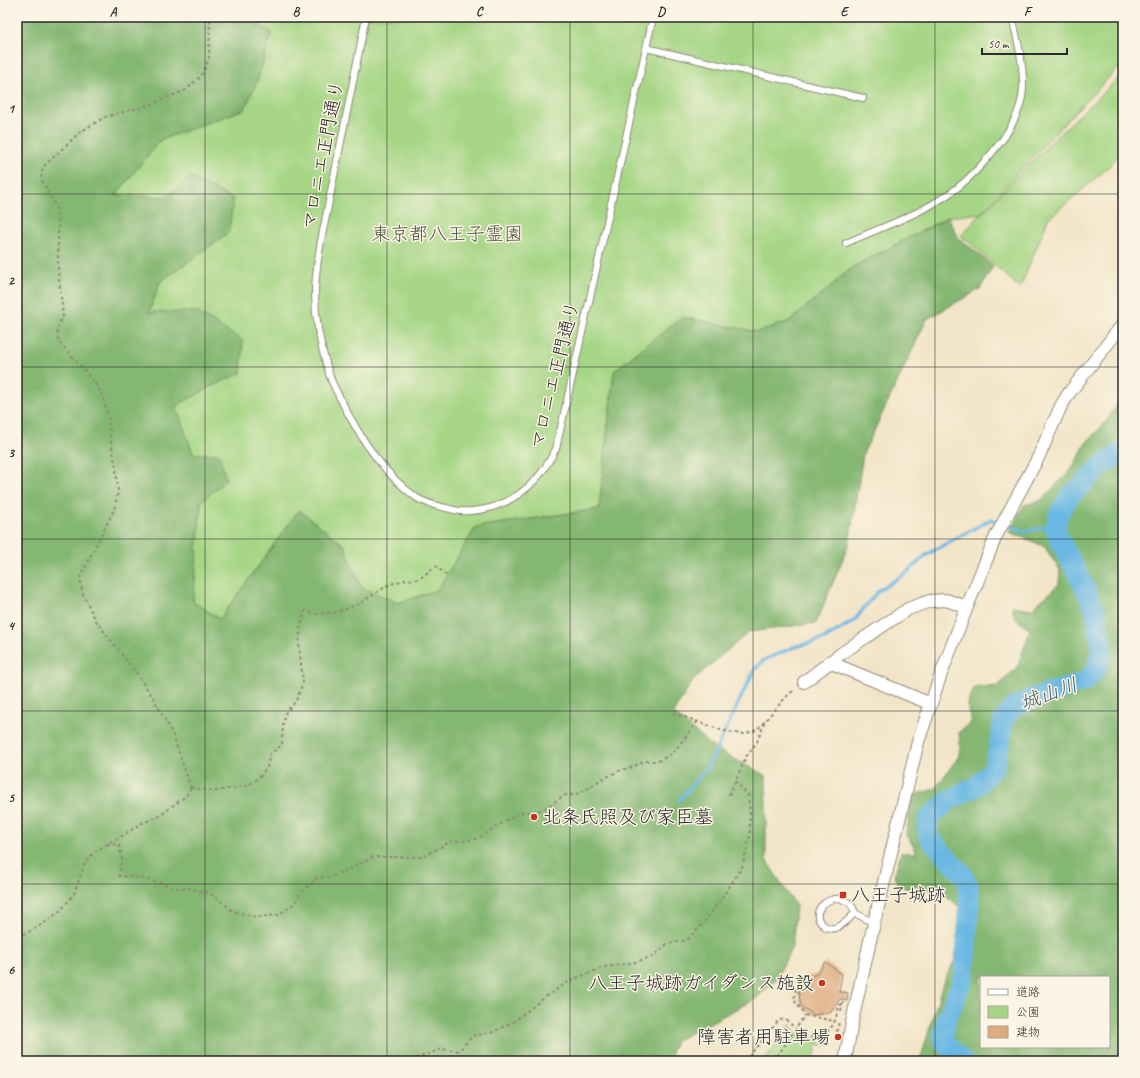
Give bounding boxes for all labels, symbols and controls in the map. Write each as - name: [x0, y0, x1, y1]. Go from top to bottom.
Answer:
- text: A: [110, 4, 118, 20]
- text: B: [293, 4, 301, 20]
- text: C: [476, 4, 484, 20]
- text: D: [657, 4, 666, 20]
- text: E: [841, 4, 850, 20]
- text: F: [1024, 4, 1033, 20]
- scale bar: [982, 30, 1067, 56]
- text: 50 m: [988, 36, 1010, 52]
- street label: マロニエ正門通り: [297, 78, 349, 232]
- text: 1: [8, 101, 16, 117]
- park label: 東京都八王子霊園: [371, 222, 523, 246]
- text: 2: [8, 273, 15, 289]
- street label: マロニエ正門通り: [525, 298, 585, 452]
- text: 3: [8, 445, 15, 461]
- text: 4: [8, 618, 16, 634]
- water label: 城山川: [1017, 672, 1081, 716]
- text: 5: [8, 790, 15, 806]
- place label: 北条氏照及び家臣墓: [542, 805, 713, 829]
- marker: 北条氏照及び家臣墓: [529, 812, 539, 822]
- place label: 八王子城跡: [851, 883, 946, 907]
- marker: 八王子城跡: [838, 890, 848, 900]
- text: 6: [8, 962, 15, 978]
- place label: 八王子城跡ガイダンス施設: [588, 971, 814, 995]
- legend: [980, 976, 1110, 1048]
- marker: 八王子城跡ガイダンス施設: [817, 978, 827, 988]
- text: 道路: [1016, 984, 1040, 1000]
- text: 公園: [1016, 1004, 1040, 1020]
- text: 建物: [1016, 1024, 1040, 1040]
- place label: 障害者用駐車場: [697, 1025, 830, 1049]
- marker: 障害者用駐車場: [833, 1032, 843, 1042]

